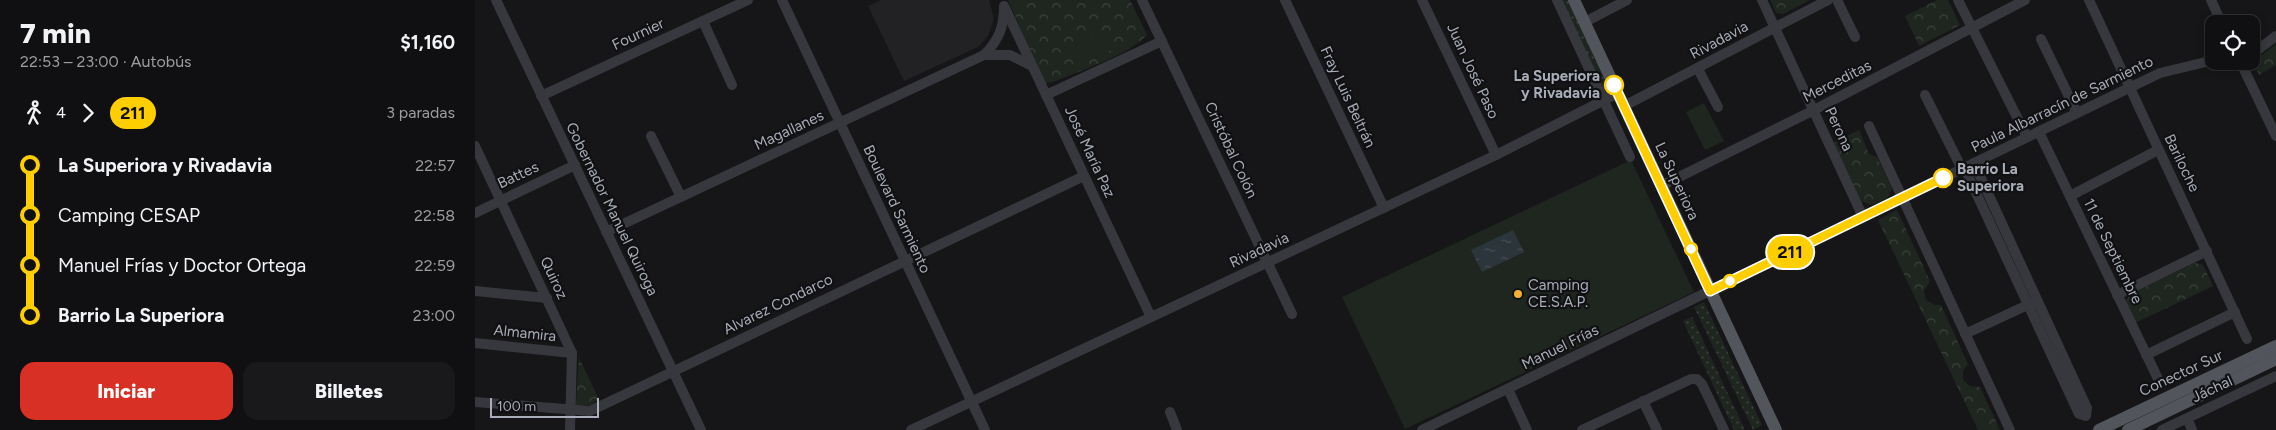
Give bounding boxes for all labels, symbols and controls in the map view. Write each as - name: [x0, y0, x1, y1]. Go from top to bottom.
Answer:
- street label: Fournier: [609, 14, 667, 54]
- map controls: [2205, 15, 2260, 70]
- button: locate: [2205, 15, 2260, 70]
- text: 7 min: [20, 16, 91, 50]
- street label: Rivadavia: [1687, 17, 1751, 63]
- street label: Juan José Paso: [1443, 21, 1503, 122]
- text: $1,160: [400, 31, 455, 54]
- street label: Fray Luis Beltrán: [1317, 43, 1379, 151]
- text: 22:53 – 23:00 · Autobús: [20, 52, 192, 71]
- street label: Paula Albarracín de Sarmiento: [1968, 52, 2156, 156]
- street label: Merceditas: [1800, 56, 1874, 106]
- place label: La Superiora y Rivadavia: [1513, 67, 1600, 102]
- marker: La Superiora y Rivadavia: [1604, 75, 1624, 95]
- icon: walk: [20, 99, 48, 127]
- icon: forward: [74, 99, 102, 127]
- street label: Cristóbal Colón: [1201, 99, 1261, 201]
- text: 211: [120, 102, 146, 124]
- text: 4: [56, 103, 66, 122]
- text: 3 paradas: [386, 103, 455, 122]
- street label: José María Paz: [1061, 103, 1119, 201]
- street label: Perona: [1821, 104, 1857, 154]
- street label: Magallanes: [751, 106, 827, 154]
- street label: Gobernador Manuel Quiroga: [562, 119, 662, 299]
- street label: Bariloche: [2160, 131, 2204, 195]
- street label: La Superiora: [1651, 139, 1703, 223]
- street label: Boulevard Sarmiento: [859, 142, 935, 276]
- text: La Superiora y Rivadavia: [58, 154, 272, 177]
- text: 22:57: [415, 156, 455, 175]
- street label: Battes: [495, 158, 541, 192]
- place label: Barrio La Superiora: [1957, 160, 2024, 195]
- marker: Barrio La Superiora: [1933, 168, 1953, 188]
- street label: 11 de Septiembre: [2080, 195, 2146, 307]
- text: Camping CESAP: [58, 204, 200, 227]
- text: 22:58: [414, 206, 455, 225]
- street label: Rivadavia: [1226, 228, 1292, 272]
- line badge: 211: [1761, 236, 1819, 268]
- text: 211: [1777, 241, 1803, 263]
- unlabelled marker: [1684, 242, 1698, 256]
- text: Manuel Frías y Doctor Ortega: [58, 254, 306, 277]
- street label: Quiroz: [536, 254, 572, 302]
- text: 22:59: [415, 256, 455, 275]
- street label: Alvarez Condarco: [720, 270, 836, 338]
- unlabelled marker: [1723, 274, 1737, 288]
- place label: Camping CE.S.A.P.: [1528, 276, 1589, 311]
- marker: Camping CE.S.A.P.: [1512, 288, 1524, 300]
- text: Barrio La Superiora: [58, 304, 224, 327]
- text: 23:00: [413, 306, 455, 325]
- street label: Almamira: [493, 321, 557, 345]
- street label: Manuel Frías: [1519, 321, 1601, 373]
- street label: Conector Sur: [2136, 346, 2226, 400]
- button: Iniciar: [20, 362, 233, 420]
- button: Billetes: [243, 362, 455, 420]
- street label: Jáchal: [2189, 372, 2235, 406]
- scale bar: [490, 395, 599, 418]
- text: 100 m: [497, 398, 536, 415]

